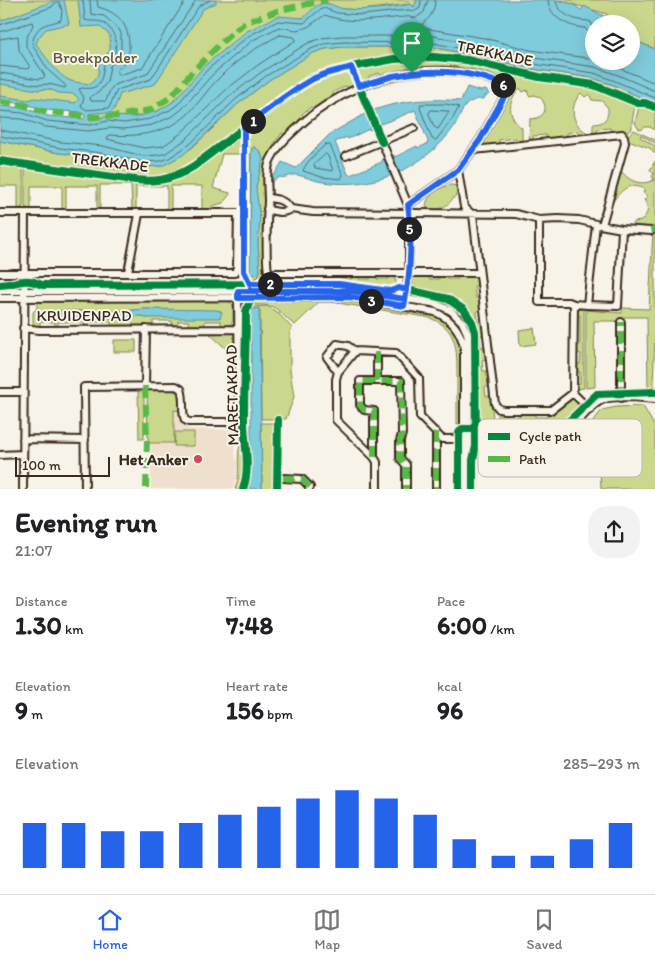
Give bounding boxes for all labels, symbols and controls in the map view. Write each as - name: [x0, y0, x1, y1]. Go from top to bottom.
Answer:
- map controls: [585, 15, 640, 70]
- button: layers: [585, 15, 640, 70]
- pin: [391, 22, 433, 73]
- icon: arrive: [398, 29, 426, 57]
- street label: TREKKADE: [455, 36, 535, 70]
- park label: Broekpolder: [53, 48, 138, 67]
- pin: 6: [490, 72, 516, 98]
- text: 6: [500, 77, 507, 94]
- pin: 1: [240, 108, 266, 134]
- text: 1: [250, 113, 257, 130]
- street label: TREKKADE: [70, 148, 150, 176]
- pin: 5: [396, 216, 422, 242]
- text: 5: [406, 221, 413, 238]
- pin: 2: [258, 272, 282, 296]
- text: 2: [267, 276, 274, 293]
- pin: 3: [358, 288, 384, 314]
- text: 3: [368, 293, 375, 310]
- street label: KRUIDENPAD: [36, 306, 132, 325]
- street label: MARETAKPAD: [222, 344, 242, 446]
- legend: [478, 419, 642, 477]
- text: Cycle path: [519, 428, 582, 445]
- place label: Het Anker: [119, 450, 189, 469]
- text: Path: [519, 451, 546, 468]
- marker: Het Anker: [192, 453, 204, 465]
- scale bar: [15, 454, 110, 477]
- text: 100 m: [22, 457, 61, 474]
- text: Evening run: [15, 505, 157, 539]
- button: share: [588, 506, 640, 558]
- text: 21:07: [15, 541, 53, 560]
- text: Distance: [15, 593, 67, 610]
- text: Time: [226, 593, 256, 610]
- text: Pace: [437, 593, 465, 610]
- text: 1.30: [15, 610, 62, 640]
- text: 7:48: [226, 610, 273, 640]
- text: 6:00: [437, 610, 487, 640]
- text: km: [62, 621, 83, 638]
- text: /km: [487, 621, 515, 638]
- text: Elevation: [15, 678, 71, 695]
- text: Heart rate: [226, 678, 288, 695]
- text: kcal: [437, 678, 462, 695]
- text: 9: [15, 695, 28, 725]
- text: 156: [226, 695, 264, 725]
- text: 96: [437, 695, 463, 725]
- text: m: [28, 706, 43, 723]
- text: bpm: [264, 706, 293, 723]
- text: Elevation: [15, 754, 79, 773]
- text: 285–293 m: [563, 754, 640, 773]
- tab: Home: [93, 906, 128, 953]
- tab: Map: [313, 906, 341, 953]
- tab: Saved: [527, 906, 562, 953]

